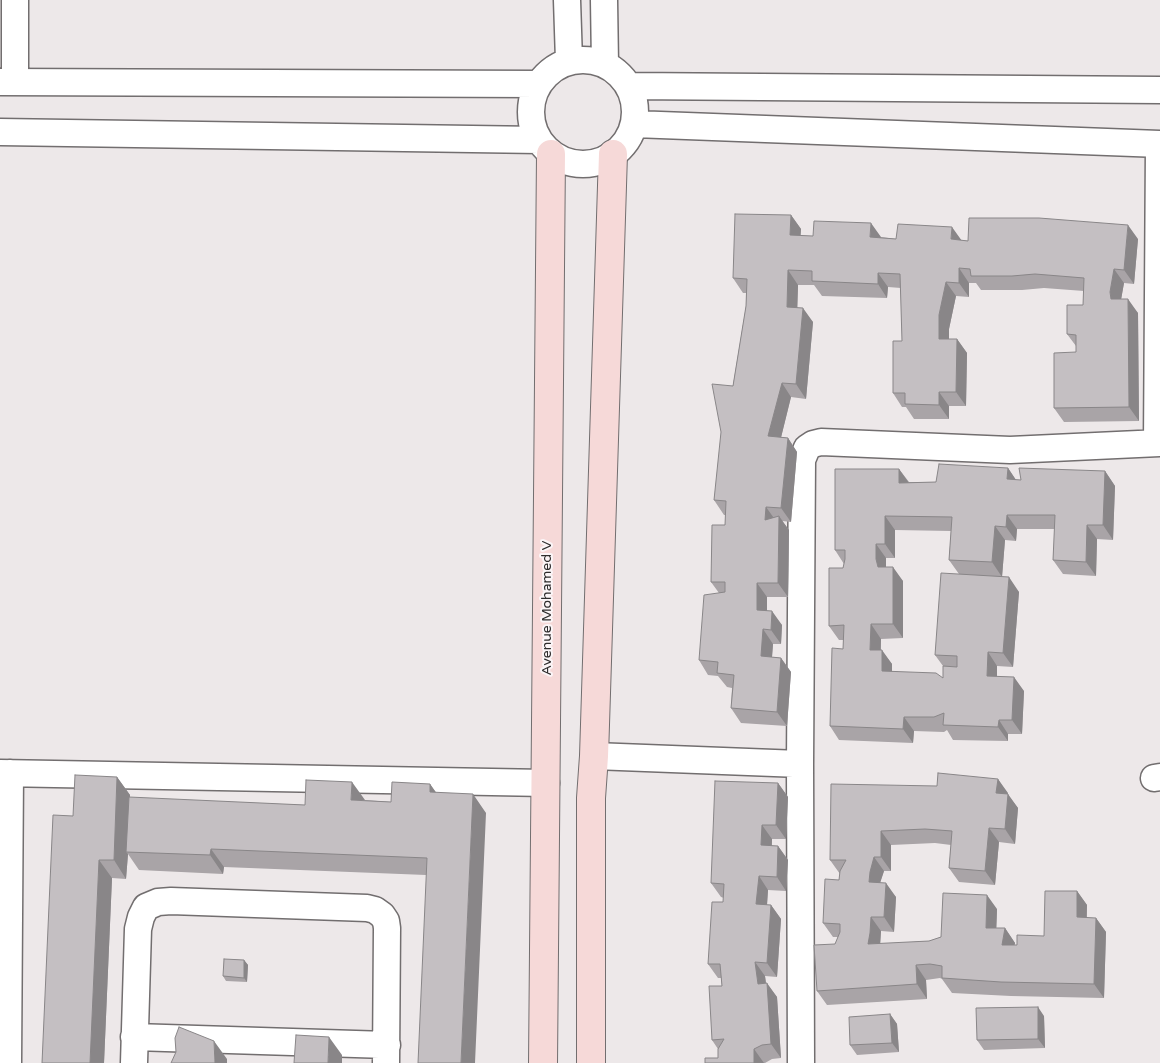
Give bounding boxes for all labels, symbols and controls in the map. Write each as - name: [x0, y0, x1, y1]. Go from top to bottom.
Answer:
- street label: Avenue Mohamed V: [539, 541, 555, 675]

